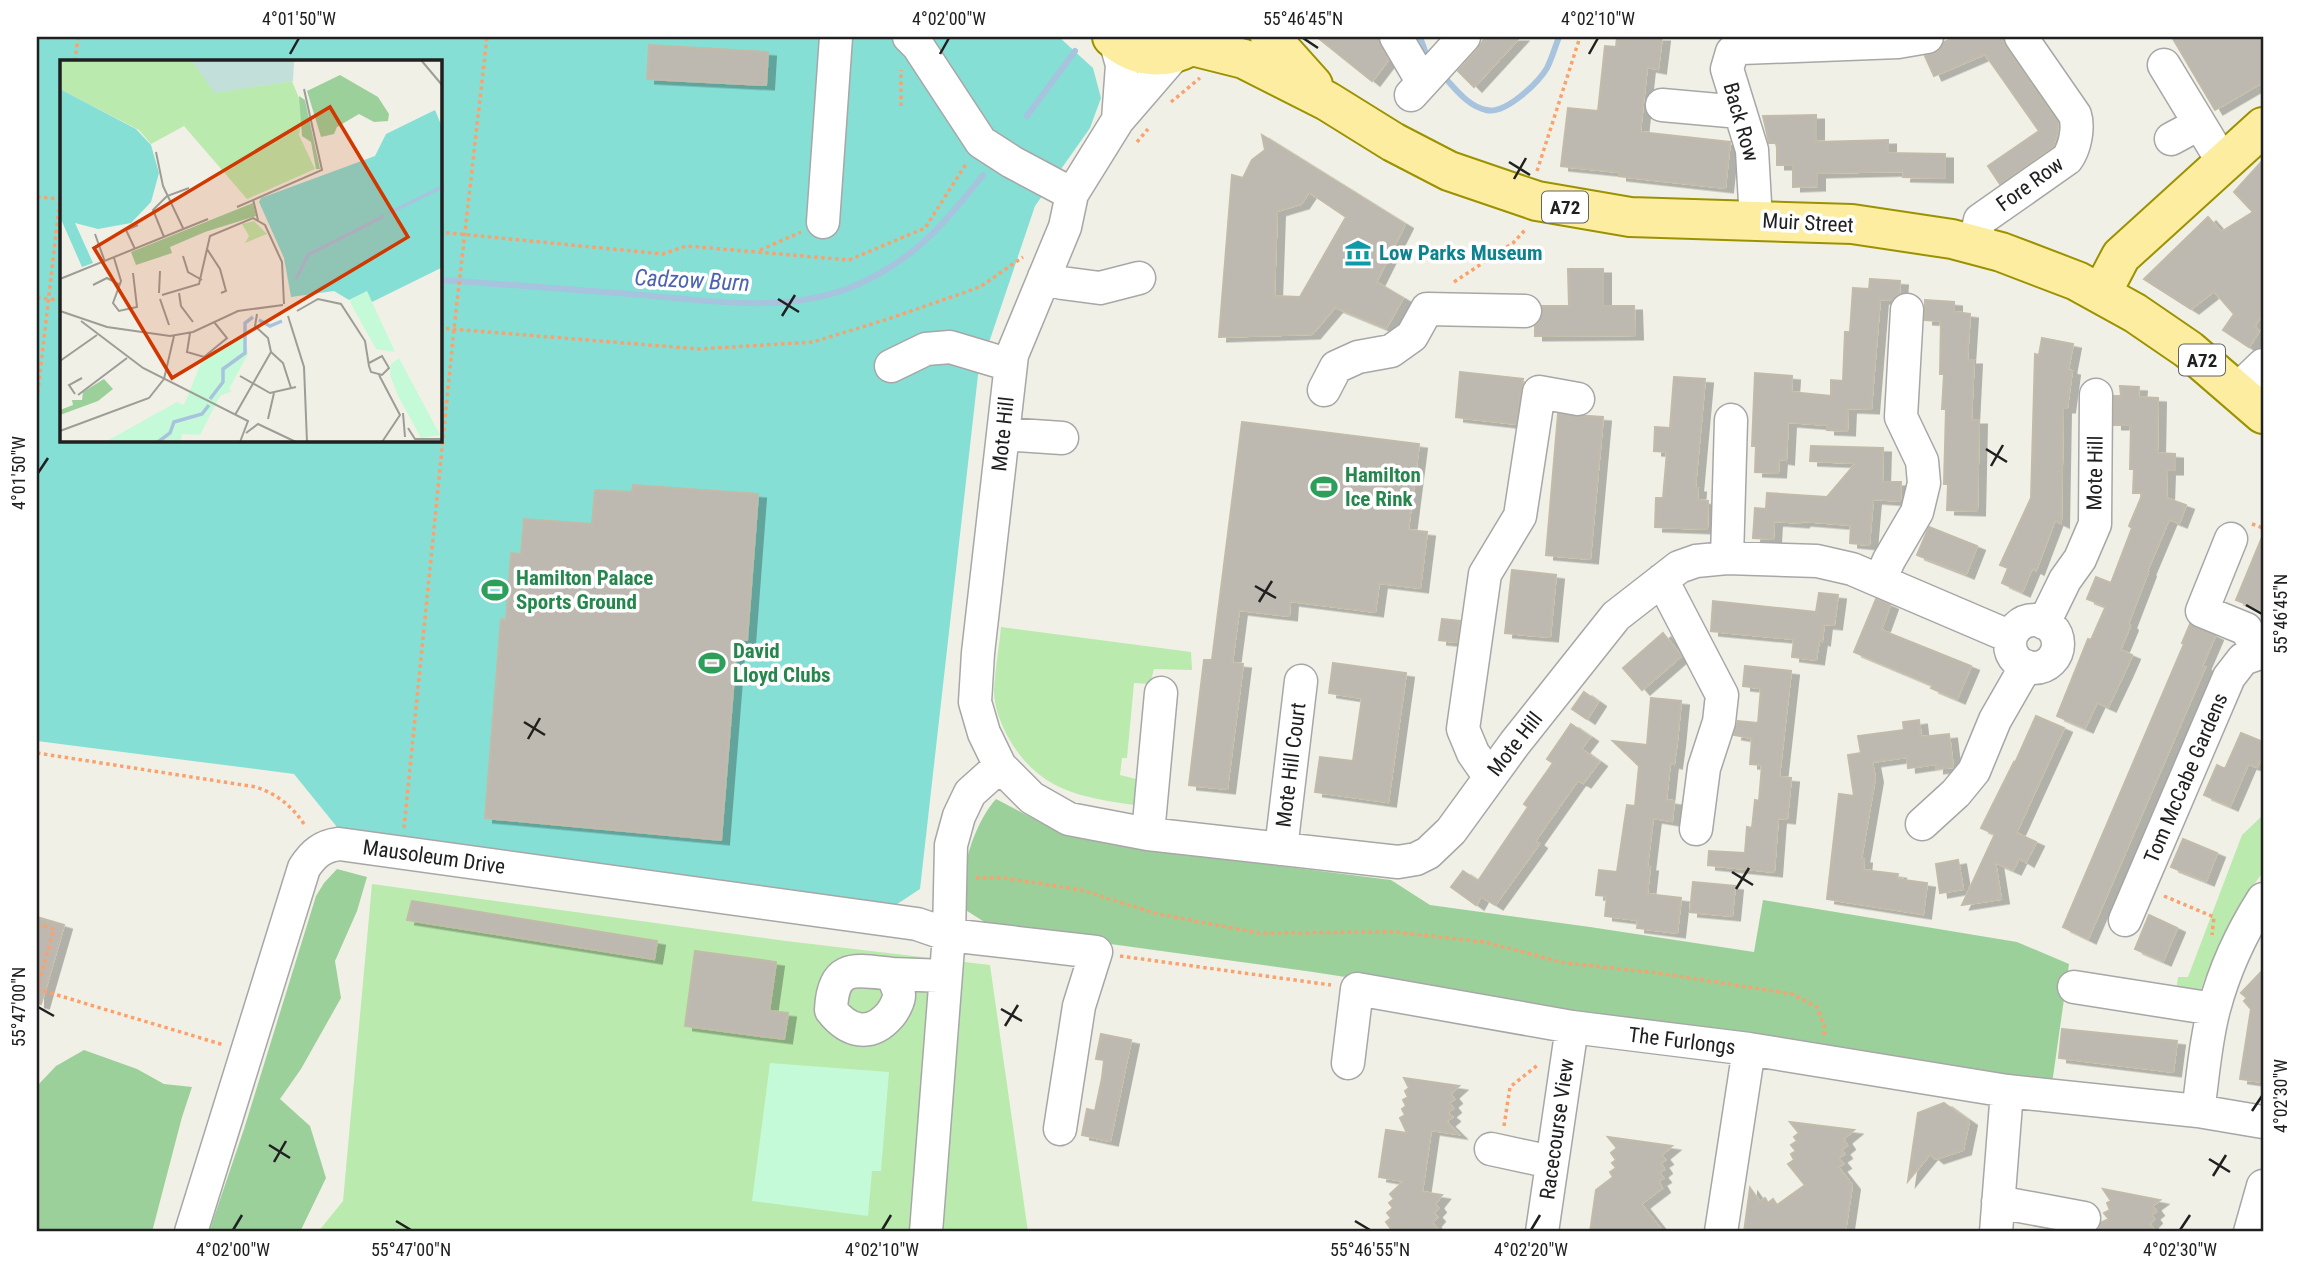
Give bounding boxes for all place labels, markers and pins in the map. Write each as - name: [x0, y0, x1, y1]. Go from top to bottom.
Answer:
- museum icon: Low Parks Museum: [1343, 238, 1373, 268]
- place label: Low Parks Museum: [1379, 241, 1542, 265]
- place label: Hamilton Ice Rink: [1345, 463, 1421, 511]
- sports icon: Hamilton Ice Rink: [1309, 472, 1339, 502]
- place label: Hamilton Palace Sports Ground: [516, 566, 653, 614]
- sports icon: Hamilton Palace Sports Ground: [480, 575, 510, 605]
- place label: David Lloyd Clubs: [733, 639, 831, 687]
- sports icon: David Lloyd Clubs: [697, 648, 727, 678]

